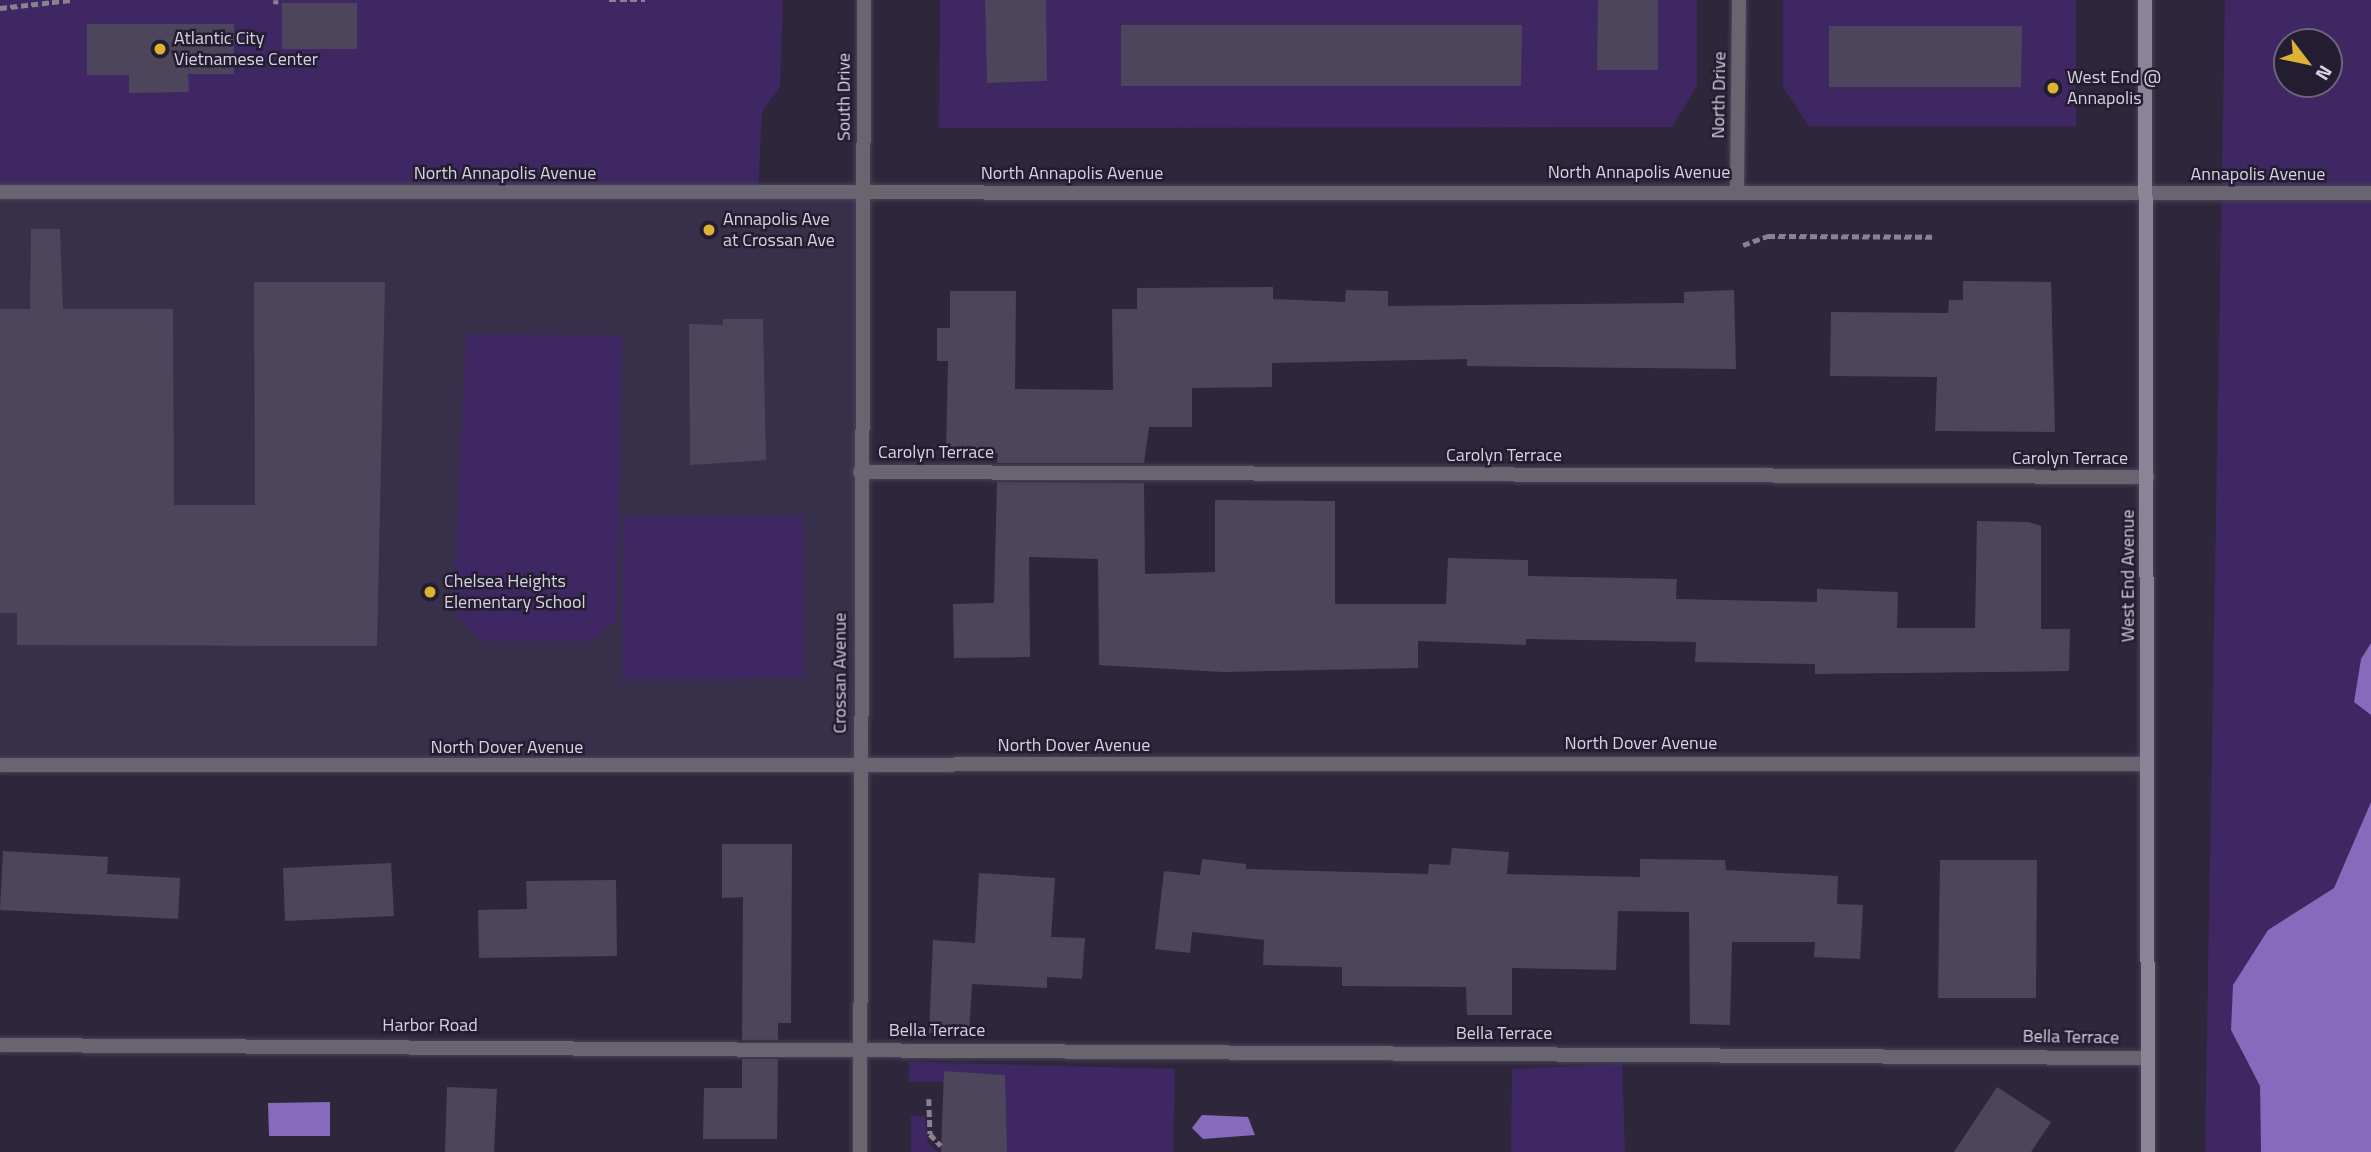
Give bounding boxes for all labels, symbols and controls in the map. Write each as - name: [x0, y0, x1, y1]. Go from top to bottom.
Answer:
- place label: Atlantic City Vietnamese Center: [174, 28, 318, 70]
- north arrow: [2273, 28, 2343, 98]
- marker: Atlantic City Vietnamese Center: [152, 41, 168, 57]
- street label: North Drive: [1707, 51, 1731, 139]
- street label: South Drive: [833, 53, 855, 141]
- text: N: [2309, 60, 2340, 87]
- place label: West End @ Annapolis: [2067, 67, 2161, 110]
- marker: West End @ Annapolis: [2045, 80, 2061, 96]
- street label: North Annapolis Avenue: [1548, 161, 1730, 183]
- street label: North Annapolis Avenue: [414, 162, 596, 184]
- street label: North Annapolis Avenue: [981, 162, 1163, 184]
- street label: Annapolis Avenue: [2191, 163, 2325, 185]
- place label: Annapolis Ave at Crossan Ave: [723, 209, 835, 252]
- marker: Annapolis Ave at Crossan Ave: [701, 222, 717, 238]
- street label: Carolyn Terrace: [878, 441, 994, 463]
- street label: Carolyn Terrace: [1446, 444, 1562, 466]
- street label: Carolyn Terrace: [2012, 447, 2128, 469]
- street label: West End Avenue: [2117, 510, 2139, 642]
- place label: Chelsea Heights Elementary School: [444, 571, 586, 614]
- marker: Chelsea Heights Elementary School: [422, 584, 438, 600]
- street label: Crossan Avenue: [829, 613, 851, 733]
- street label: North Dover Avenue: [1565, 732, 1717, 754]
- street label: North Dover Avenue: [998, 734, 1150, 756]
- street label: North Dover Avenue: [431, 736, 583, 758]
- street label: Harbor Road: [382, 1014, 478, 1036]
- street label: Bella Terrace: [889, 1019, 985, 1041]
- street label: Bella Terrace: [1456, 1022, 1552, 1044]
- street label: Bella Terrace: [2022, 1025, 2120, 1049]

